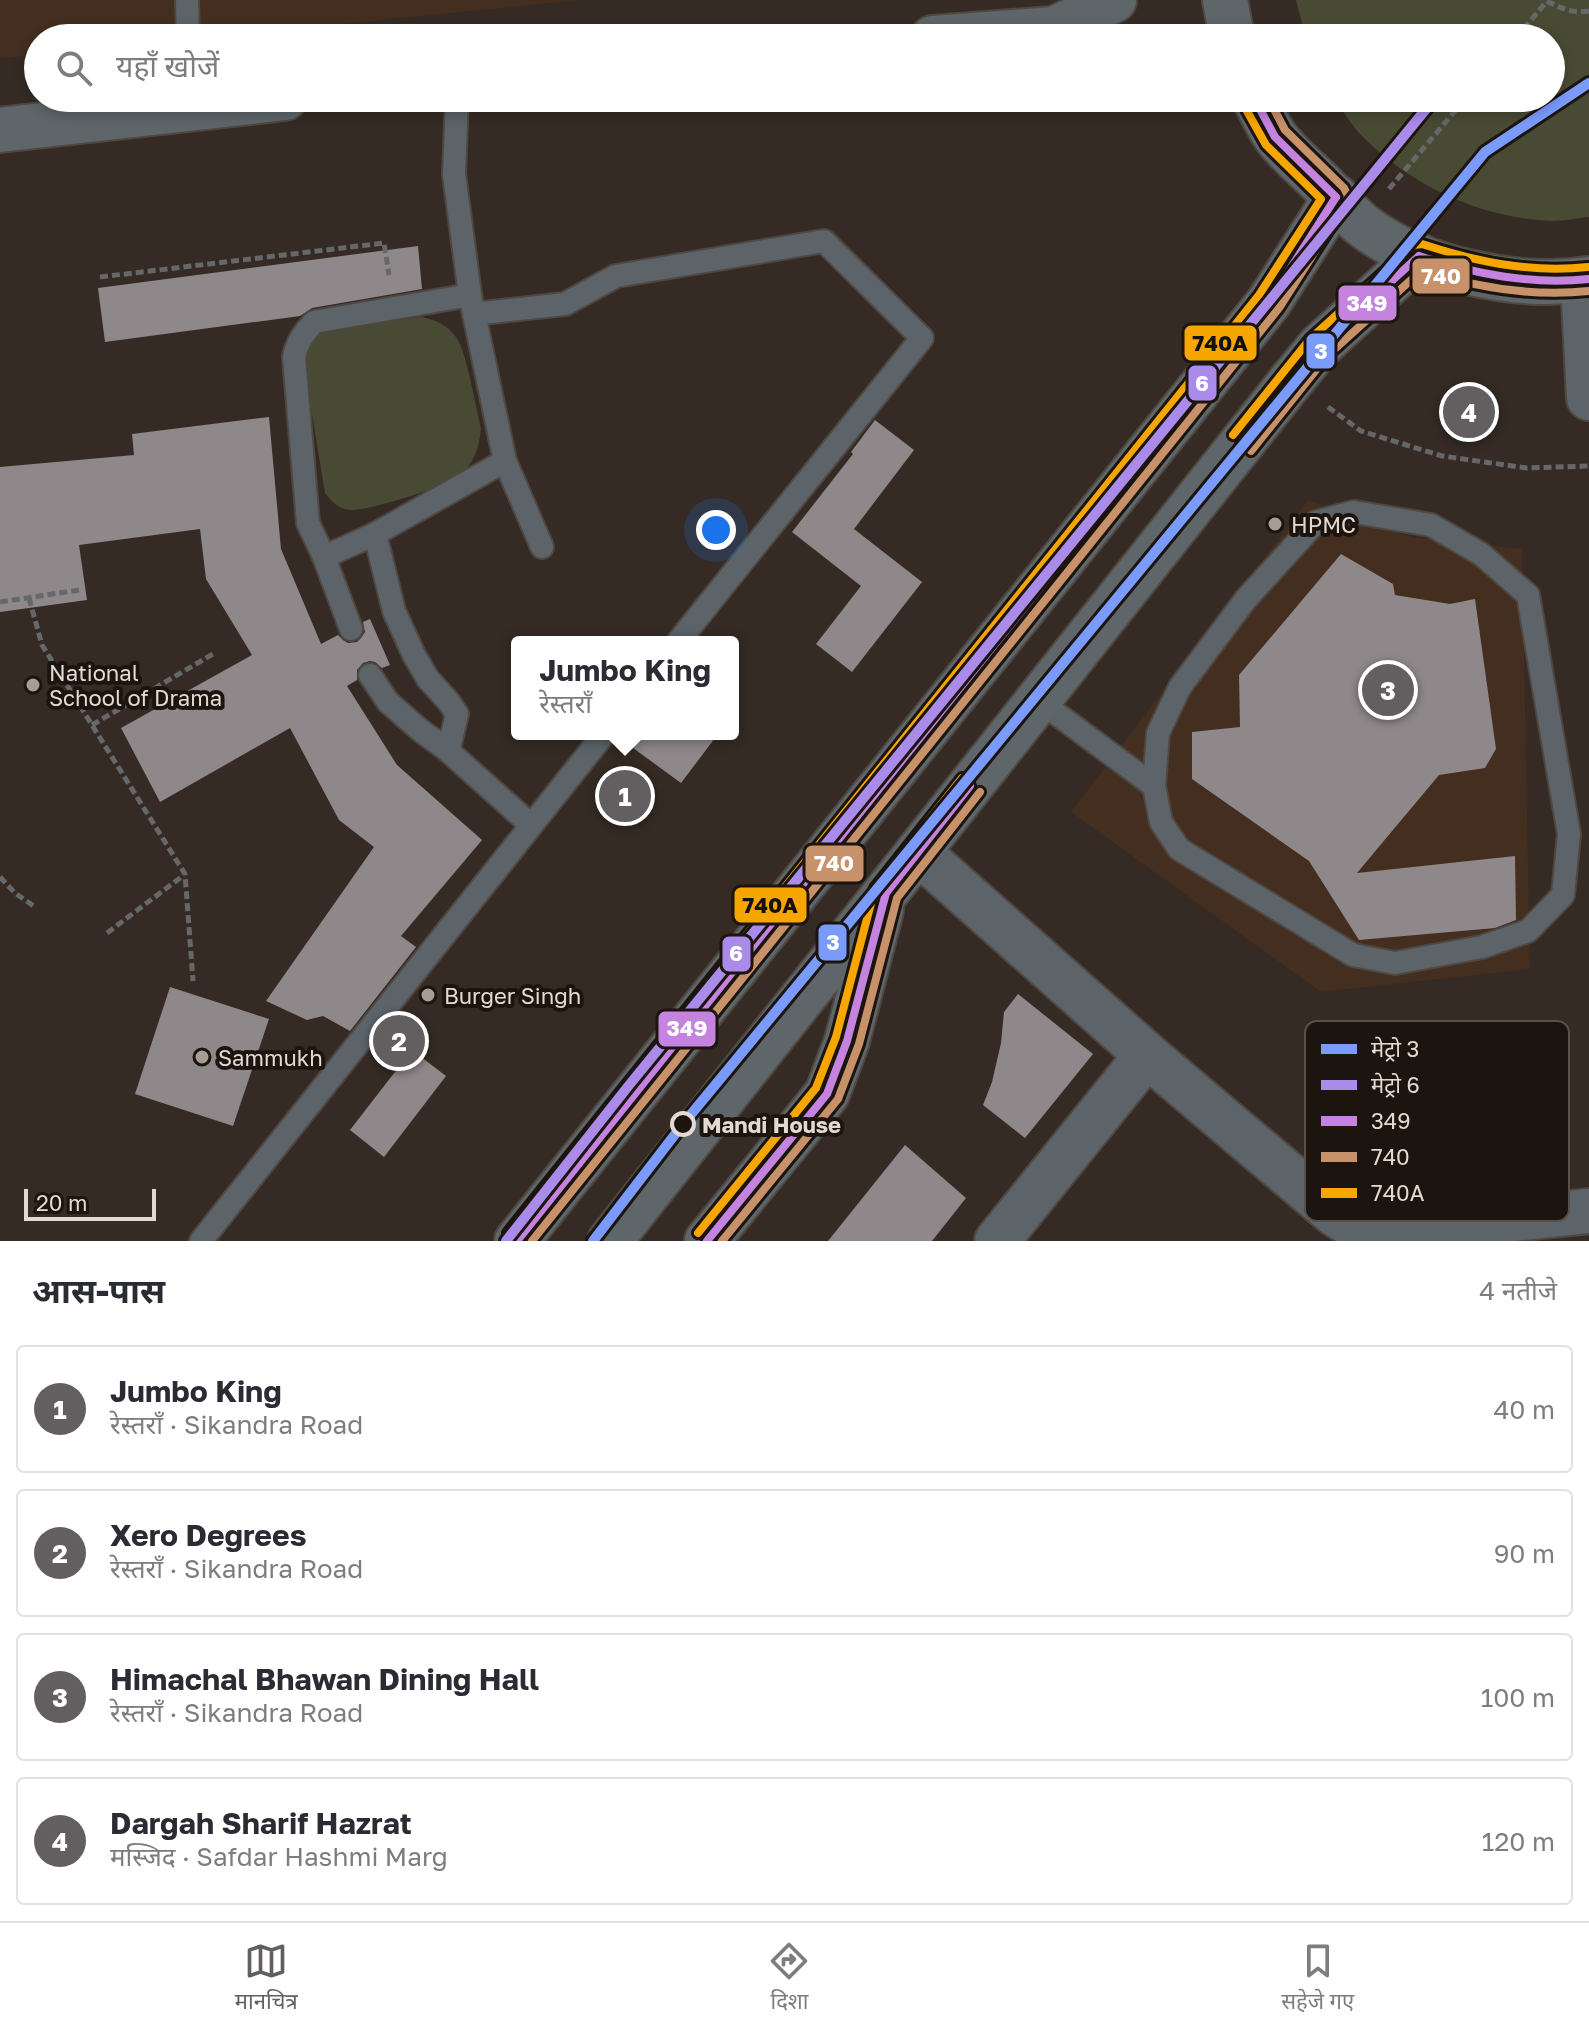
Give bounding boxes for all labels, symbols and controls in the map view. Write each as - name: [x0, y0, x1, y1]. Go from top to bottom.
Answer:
- search box: [24, 24, 1565, 112]
- icon: search: [52, 46, 96, 90]
- text: यहाँ खोजें: [116, 48, 219, 84]
- line badge: 740: [1411, 257, 1471, 295]
- text: 740: [1421, 262, 1461, 289]
- line badge: 349: [1337, 284, 1398, 322]
- text: 349: [1346, 289, 1388, 316]
- line badge: 740A: [1183, 324, 1258, 362]
- text: 740A: [1192, 329, 1248, 356]
- line badge: 3: [1305, 332, 1336, 370]
- text: 3: [1314, 337, 1328, 364]
- line badge: 6: [1187, 364, 1218, 402]
- text: 6: [1195, 369, 1209, 396]
- pin: 4: [1443, 382, 1495, 442]
- your location: [696, 510, 736, 550]
- place label: HPMC: [1291, 511, 1356, 538]
- marker: HPMC: [1266, 515, 1284, 533]
- popup: [511, 636, 739, 740]
- text: Jumbo King: [539, 652, 711, 688]
- place label: National School of Drama: [49, 659, 222, 711]
- pin: 3: [1362, 660, 1414, 720]
- marker: National School of Drama: [24, 676, 42, 694]
- text: रेस्तराँ: [539, 688, 592, 719]
- pin: 1: [599, 766, 651, 826]
- line badge: 740: [804, 844, 865, 883]
- text: 740: [814, 849, 854, 876]
- line badge: 740A: [733, 886, 808, 924]
- text: 740A: [742, 891, 798, 918]
- line badge: 3: [817, 923, 848, 962]
- text: 3: [826, 928, 840, 955]
- line badge: 6: [721, 935, 752, 973]
- text: 6: [729, 939, 743, 966]
- place label: Burger Singh: [444, 982, 581, 1009]
- marker: Burger Singh: [419, 986, 437, 1004]
- line badge: 349: [657, 1010, 717, 1048]
- pin: 2: [373, 1011, 425, 1071]
- text: 349: [666, 1014, 708, 1041]
- legend: [1305, 1021, 1569, 1221]
- text: मेट्रो 3: [1371, 1035, 1419, 1062]
- place label: Sammukh: [218, 1044, 323, 1071]
- marker: Sammukh: [193, 1048, 211, 1066]
- text: मेट्रो 6: [1371, 1071, 1420, 1098]
- text: 349: [1371, 1107, 1411, 1134]
- place label: Mandi House: [702, 1111, 841, 1138]
- marker: Mandi House: [671, 1112, 695, 1136]
- text: 740: [1371, 1143, 1410, 1170]
- text: 740A: [1371, 1179, 1425, 1206]
- scale bar: [24, 1185, 156, 1221]
- text: 20 m: [36, 1189, 87, 1216]
- text: आस-पास: [32, 1270, 165, 1310]
- text: 4 नतीजे: [1479, 1275, 1557, 1306]
- text: Jumbo King: [110, 1373, 282, 1409]
- text: 1: [53, 1394, 67, 1425]
- text: 40 m: [1494, 1394, 1555, 1425]
- text: रेस्तराँ · Sikandra Road: [110, 1409, 363, 1440]
- text: Xero Degrees: [110, 1517, 307, 1553]
- text: 2: [52, 1538, 68, 1569]
- text: 90 m: [1494, 1538, 1555, 1569]
- text: रेस्तराँ · Sikandra Road: [110, 1553, 363, 1584]
- text: Himachal Bhawan Dining Hall: [110, 1661, 539, 1697]
- text: 3: [52, 1682, 68, 1713]
- text: 100 m: [1481, 1682, 1555, 1713]
- text: रेस्तराँ · Sikandra Road: [110, 1697, 363, 1728]
- text: Dargah Sharif Hazrat: [110, 1805, 412, 1841]
- text: 4: [52, 1826, 68, 1857]
- text: 120 m: [1482, 1826, 1555, 1857]
- text: मस्जिद · Safdar Hashmi Marg: [110, 1841, 448, 1872]
- tab: मानचित्र: [235, 1939, 298, 2018]
- tab: दिशा: [767, 1939, 811, 2018]
- tab: सहेजे गए: [1281, 1939, 1354, 2018]

